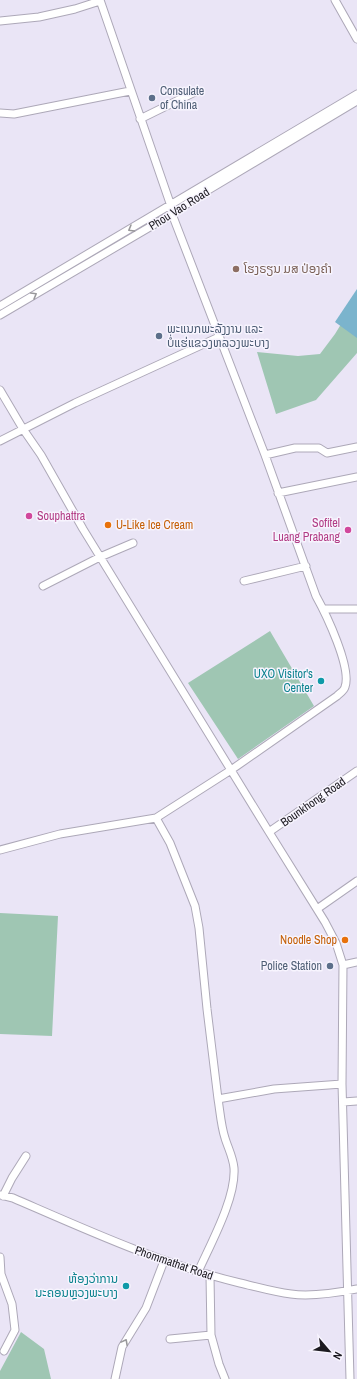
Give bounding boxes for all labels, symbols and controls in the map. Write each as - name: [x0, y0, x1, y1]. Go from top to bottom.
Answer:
- place label: Consulate of China: [160, 83, 204, 113]
- marker: Consulate of China: [147, 93, 157, 103]
- street label: Phou Vao Road: [146, 184, 212, 234]
- one-way arrow: [128, 224, 135, 232]
- place label: ໂຮງຣຽນ ມສ ປ່ອງຄຳ: [243, 261, 332, 277]
- marker: ໂຮງຣຽນ ມສ ປ່ອງຄຳ: [231, 264, 241, 274]
- one-way arrow: [30, 292, 37, 299]
- place label: ພະແນກພະລັງງານ ແລະ ບໍ່ແຮ່ແຂວງຫລວງພະບາງ: [167, 321, 270, 351]
- marker: ພະແນກພະລັງງານ ແລະ ບໍ່ແຮ່ແຂວງຫລວງພະບາງ: [154, 331, 164, 341]
- place label: Souphattra: [37, 508, 86, 524]
- marker: Souphattra: [24, 511, 34, 521]
- place label: Sofitel Luang Prabang: [273, 515, 341, 545]
- place label: U-Like Ice Cream: [116, 517, 193, 533]
- marker: U-Like Ice Cream: [103, 520, 113, 530]
- marker: Sofitel Luang Prabang: [343, 525, 353, 535]
- place label: UXO Visitor's Center: [254, 666, 314, 696]
- marker: UXO Visitor's Center: [316, 676, 326, 686]
- street label: Bounkhong Road: [277, 774, 349, 830]
- place label: Noodle Shop: [280, 932, 337, 948]
- marker: Noodle Shop: [340, 935, 350, 945]
- place label: Police Station: [261, 958, 322, 974]
- marker: Police Station: [325, 961, 335, 971]
- street label: Phommathat Road: [133, 1242, 215, 1284]
- place label: ຫ້ອງວ່າການ ນະຄອນຫຼວງພະບາງ: [35, 1271, 118, 1301]
- marker: ຫ້ອງວ່າການ ນະຄອນຫຼວງພະບາງ: [121, 1281, 131, 1291]
- north arrow: [309, 1331, 349, 1371]
- one-way arrow: [121, 1339, 128, 1346]
- text: N: [330, 1350, 346, 1362]

